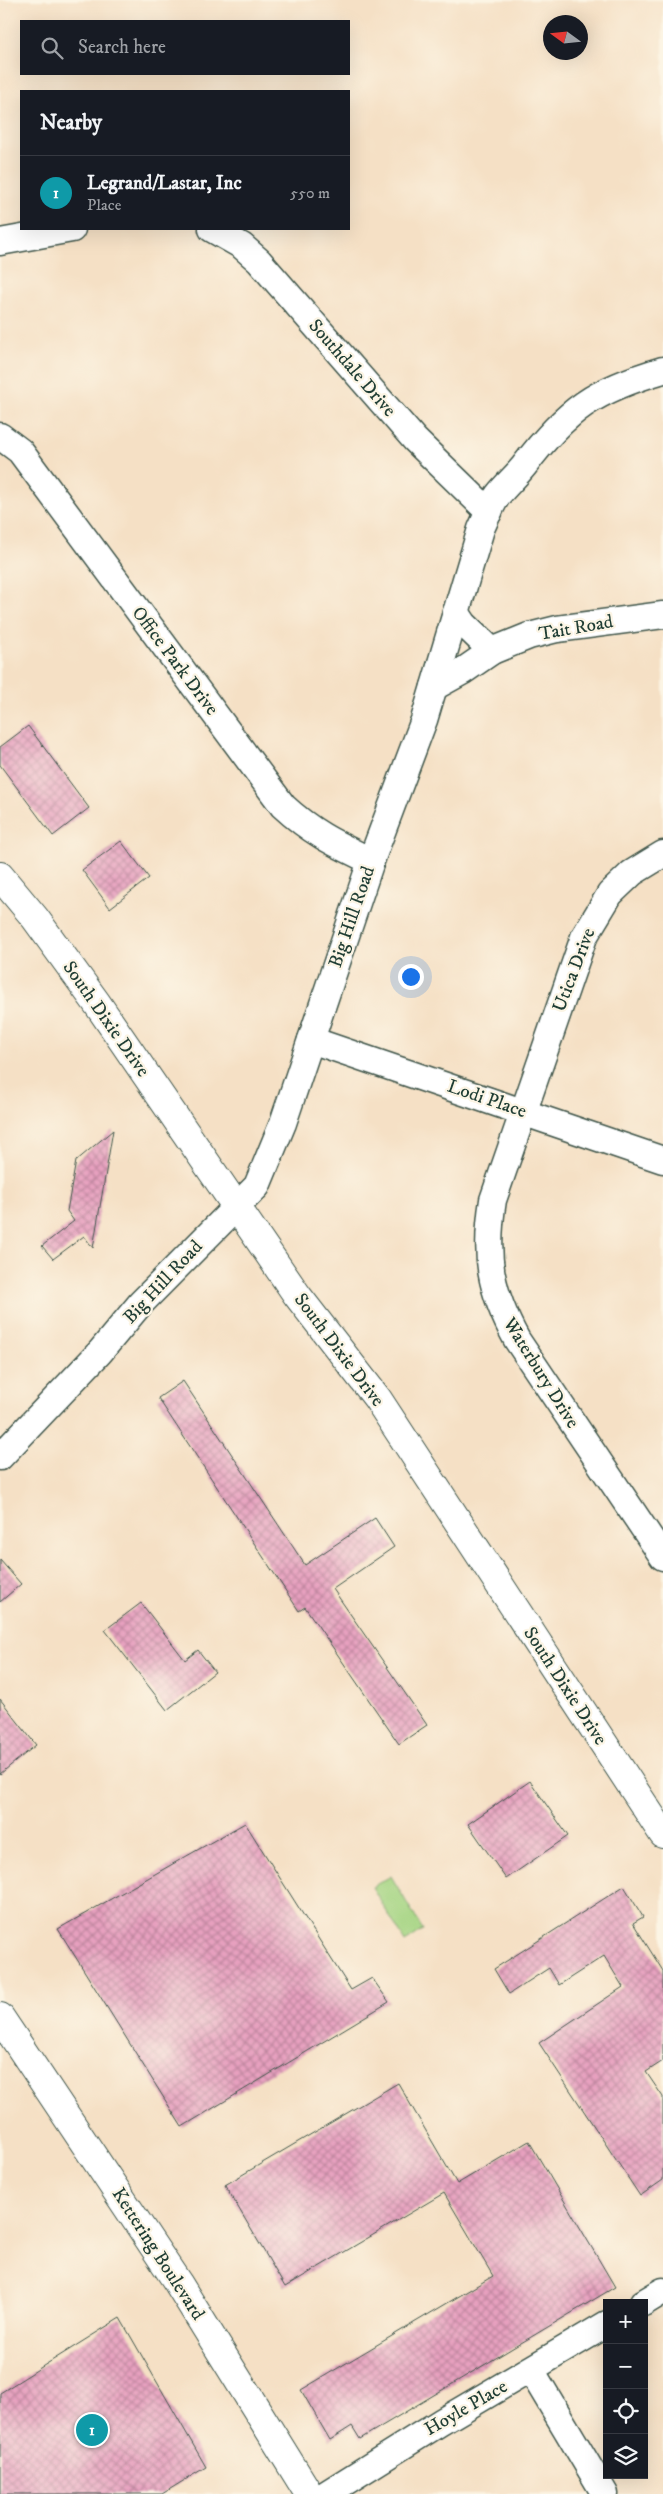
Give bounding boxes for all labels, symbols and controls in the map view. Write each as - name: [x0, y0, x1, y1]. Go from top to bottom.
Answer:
- north arrow: [543, 15, 588, 60]
- search box: [20, 20, 350, 75]
- icon: search: [38, 34, 66, 62]
- text: Search here: [78, 36, 166, 59]
- text: Nearby: [40, 110, 102, 136]
- text: Legrand/Lastar, Inc: [87, 172, 242, 195]
- text: 1: [53, 183, 59, 203]
- text: 550 m: [290, 183, 330, 203]
- text: Place: [87, 195, 121, 215]
- street label: Southdale Drive: [303, 314, 401, 422]
- street label: Office Park Drive: [127, 602, 223, 720]
- street label: Tait Road: [537, 610, 615, 646]
- street label: Big Hill Road: [324, 863, 380, 971]
- street label: Utica Drive: [548, 925, 601, 1015]
- street label: South Dixie Drive: [58, 957, 155, 1081]
- your location: [398, 964, 424, 990]
- street label: Lodi Place: [444, 1075, 530, 1123]
- street label: Big Hill Road: [118, 1235, 208, 1329]
- street label: South Dixie Drive: [289, 1289, 389, 1411]
- street label: Waterbury Drive: [497, 1313, 584, 1433]
- street label: South Dixie Drive: [518, 1623, 612, 1749]
- street label: Kettering Boulevard: [107, 2184, 210, 2325]
- map controls: [603, 2299, 648, 2479]
- button: +: [603, 2299, 648, 2344]
- button: −: [603, 2344, 648, 2389]
- street label: Hoyle Place: [420, 2375, 512, 2441]
- button: locate: [603, 2389, 648, 2434]
- pin: 1: [76, 2411, 108, 2449]
- button: layers: [603, 2434, 648, 2479]

